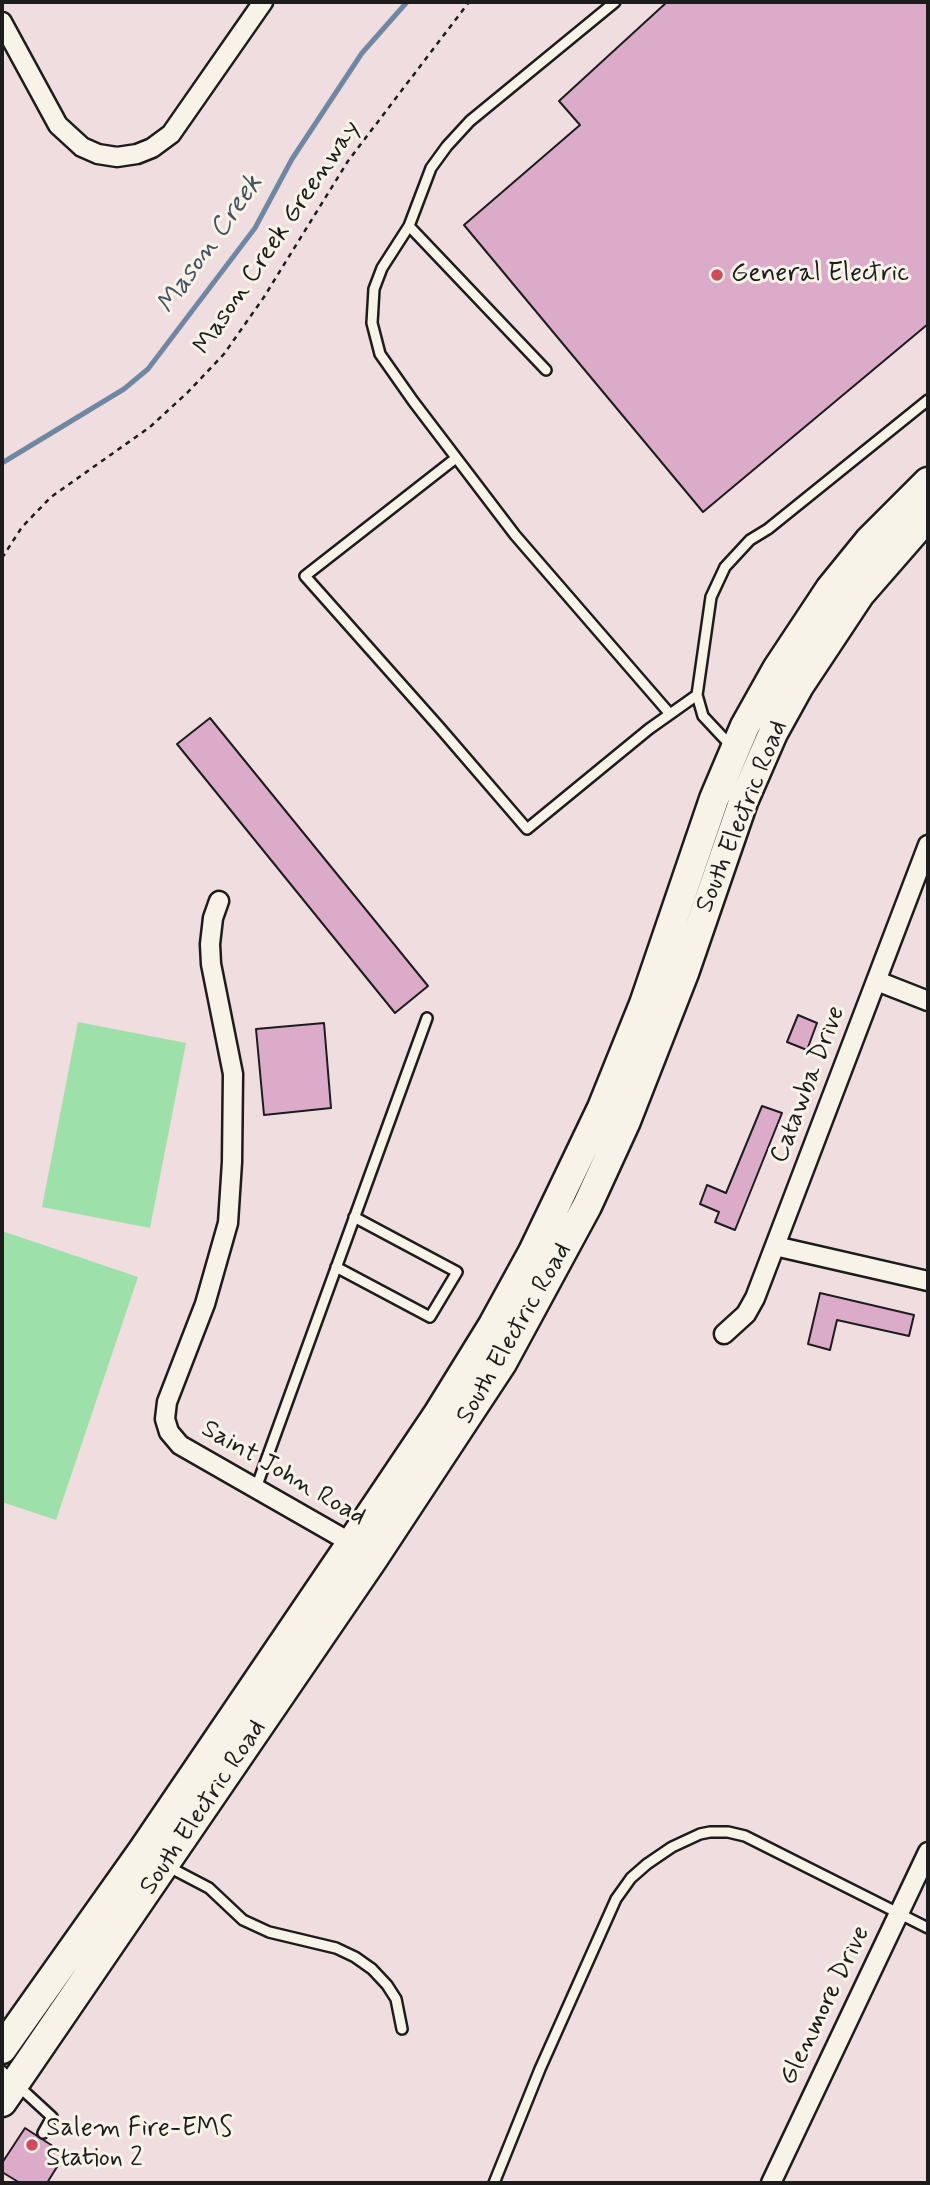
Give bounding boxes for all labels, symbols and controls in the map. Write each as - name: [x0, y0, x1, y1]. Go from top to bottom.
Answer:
- street label: Mason Creek Greenway: [188, 115, 368, 361]
- water label: Mason Creek: [151, 169, 271, 321]
- place label: General Electric: [731, 259, 909, 291]
- marker: General Electric: [709, 267, 725, 283]
- street label: South Electric Road: [690, 717, 796, 917]
- street label: Catawba Drive: [765, 1002, 853, 1168]
- street label: South Electric Road: [450, 1238, 580, 1430]
- street label: Saint John Road: [195, 1414, 371, 1534]
- street label: South Electric Road: [134, 1715, 274, 1901]
- street label: Glenmore Drive: [774, 1921, 878, 2091]
- place label: Salem Fire-EMS Station 2: [46, 2114, 233, 2176]
- marker: Salem Fire-EMS Station 2: [24, 2137, 40, 2153]

